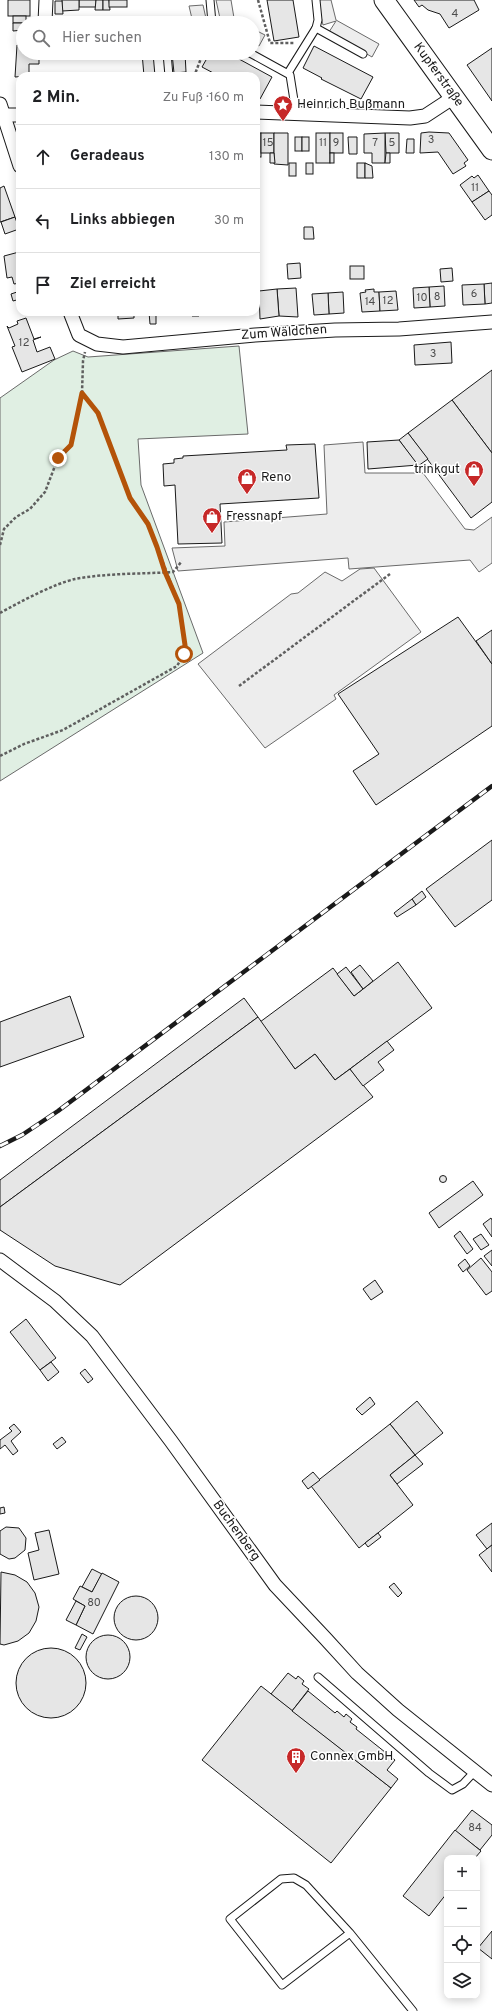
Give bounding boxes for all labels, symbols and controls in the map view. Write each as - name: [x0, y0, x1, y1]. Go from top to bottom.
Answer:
- house number: 4: [452, 7, 459, 21]
- search box: [16, 16, 260, 60]
- icon: search: [30, 27, 52, 49]
- text: Hier suchen: [62, 29, 142, 48]
- street label: Kupferstraße: [409, 40, 467, 110]
- text: 2 Min.: [32, 87, 80, 109]
- text: Zu Fuß · 160 m: [163, 90, 244, 106]
- place icon: Heinrich Bußmann: [272, 94, 294, 122]
- place label: Heinrich Bußmann: [297, 97, 405, 113]
- house number: 3: [428, 133, 434, 147]
- house number: 15: [263, 136, 274, 150]
- house number: 11: [319, 136, 327, 150]
- house number: 9: [333, 136, 339, 150]
- house number: 7: [372, 136, 378, 150]
- house number: 5: [389, 136, 396, 150]
- icon: ahead: [32, 146, 54, 168]
- text: Geradeaus: [70, 147, 145, 166]
- text: 130 m: [209, 149, 244, 165]
- house number: 11: [471, 181, 479, 195]
- icon: left: [32, 210, 54, 232]
- text: Links abbiegen: [70, 211, 175, 230]
- text: 30 m: [214, 213, 244, 229]
- icon: arrive: [32, 274, 54, 296]
- text: Ziel erreicht: [70, 275, 156, 294]
- house number: 6: [471, 287, 477, 301]
- house number: 8: [434, 290, 440, 304]
- house number: 10: [416, 291, 428, 305]
- house number: 12: [383, 294, 393, 308]
- house number: 14: [365, 295, 376, 309]
- street label: Zum Wäldchen: [240, 322, 328, 344]
- house number: 12: [19, 336, 29, 350]
- house number: 3: [430, 347, 436, 361]
- route end: [49, 449, 67, 467]
- shop icon: trinkgut: [463, 459, 485, 487]
- place label: trinkgut: [414, 462, 460, 478]
- shop icon: Reno: [236, 467, 258, 495]
- place label: Reno: [261, 470, 291, 486]
- shop icon: Fressnapf: [201, 506, 223, 534]
- place label: Fressnapf: [226, 509, 283, 525]
- route start: [175, 645, 193, 663]
- street label: Buchenberg: [209, 1498, 263, 1564]
- house number: 80: [87, 1596, 101, 1610]
- building icon: Connex GmbH: [285, 1746, 307, 1774]
- place label: Connex GmbH: [310, 1749, 393, 1765]
- house number: 84: [468, 1821, 482, 1835]
- map controls: [444, 1855, 480, 1999]
- button: +: [444, 1855, 480, 1891]
- button: −: [444, 1891, 480, 1927]
- button: locate: [444, 1927, 480, 1963]
- button: layers: [444, 1963, 480, 1999]

